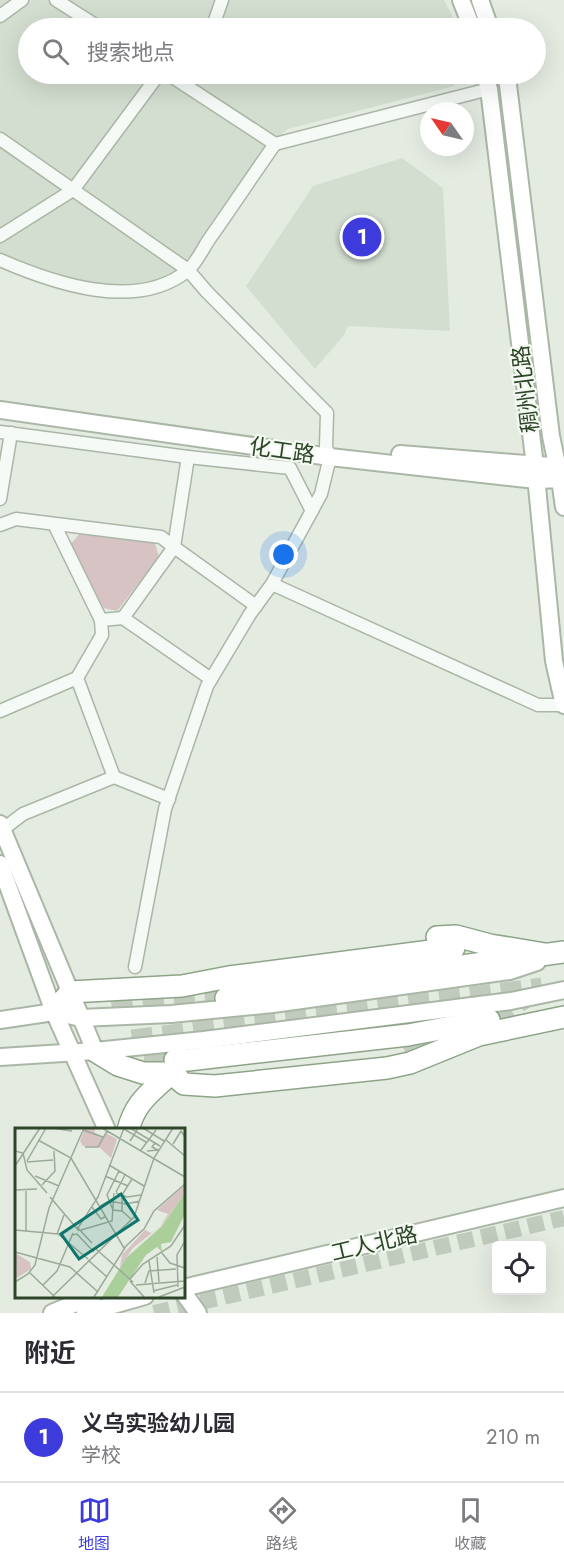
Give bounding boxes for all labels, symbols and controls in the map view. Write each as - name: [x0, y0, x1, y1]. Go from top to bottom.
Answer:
- search box: [18, 18, 546, 84]
- icon: search: [39, 35, 72, 68]
- text: 搜索地点: [87, 36, 175, 68]
- north arrow: [420, 102, 474, 156]
- pin: 1: [342, 214, 382, 260]
- street label: 稠州北路: [504, 343, 546, 435]
- street label: 化工路: [247, 430, 317, 470]
- your location: [269, 540, 298, 569]
- inset map: [15, 1128, 184, 1298]
- street label: 工人北路: [328, 1218, 420, 1268]
- map controls: [492, 1241, 546, 1295]
- button: locate: [492, 1241, 546, 1295]
- text: 附近: [24, 1334, 76, 1372]
- text: 义乌实验幼儿园: [81, 1407, 235, 1439]
- text: 1: [38, 1423, 49, 1452]
- text: 210 m: [486, 1423, 540, 1452]
- text: 学校: [81, 1441, 121, 1470]
- tab: 地图: [78, 1494, 111, 1555]
- tab: 路线: [266, 1494, 299, 1555]
- tab: 收藏: [454, 1494, 487, 1555]

